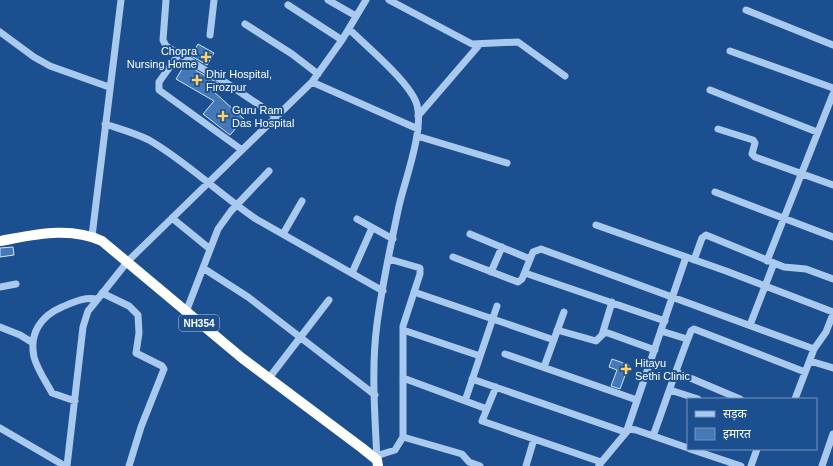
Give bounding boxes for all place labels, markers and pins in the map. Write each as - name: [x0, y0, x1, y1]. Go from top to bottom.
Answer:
- place label: Chopra Nursing Home: [127, 45, 198, 70]
- marker: Chopra Nursing Home: [200, 51, 212, 63]
- place label: Dhir Hospital, Firozpur: [206, 68, 272, 93]
- marker: Dhir Hospital, Firozpur: [191, 74, 203, 86]
- place label: Guru Ram Das Hospital: [232, 104, 294, 129]
- marker: Guru Ram Das Hospital: [217, 110, 229, 122]
- place label: Hitayu Sethi Clinic: [635, 357, 691, 382]
- marker: Hitayu Sethi Clinic: [620, 363, 632, 375]

